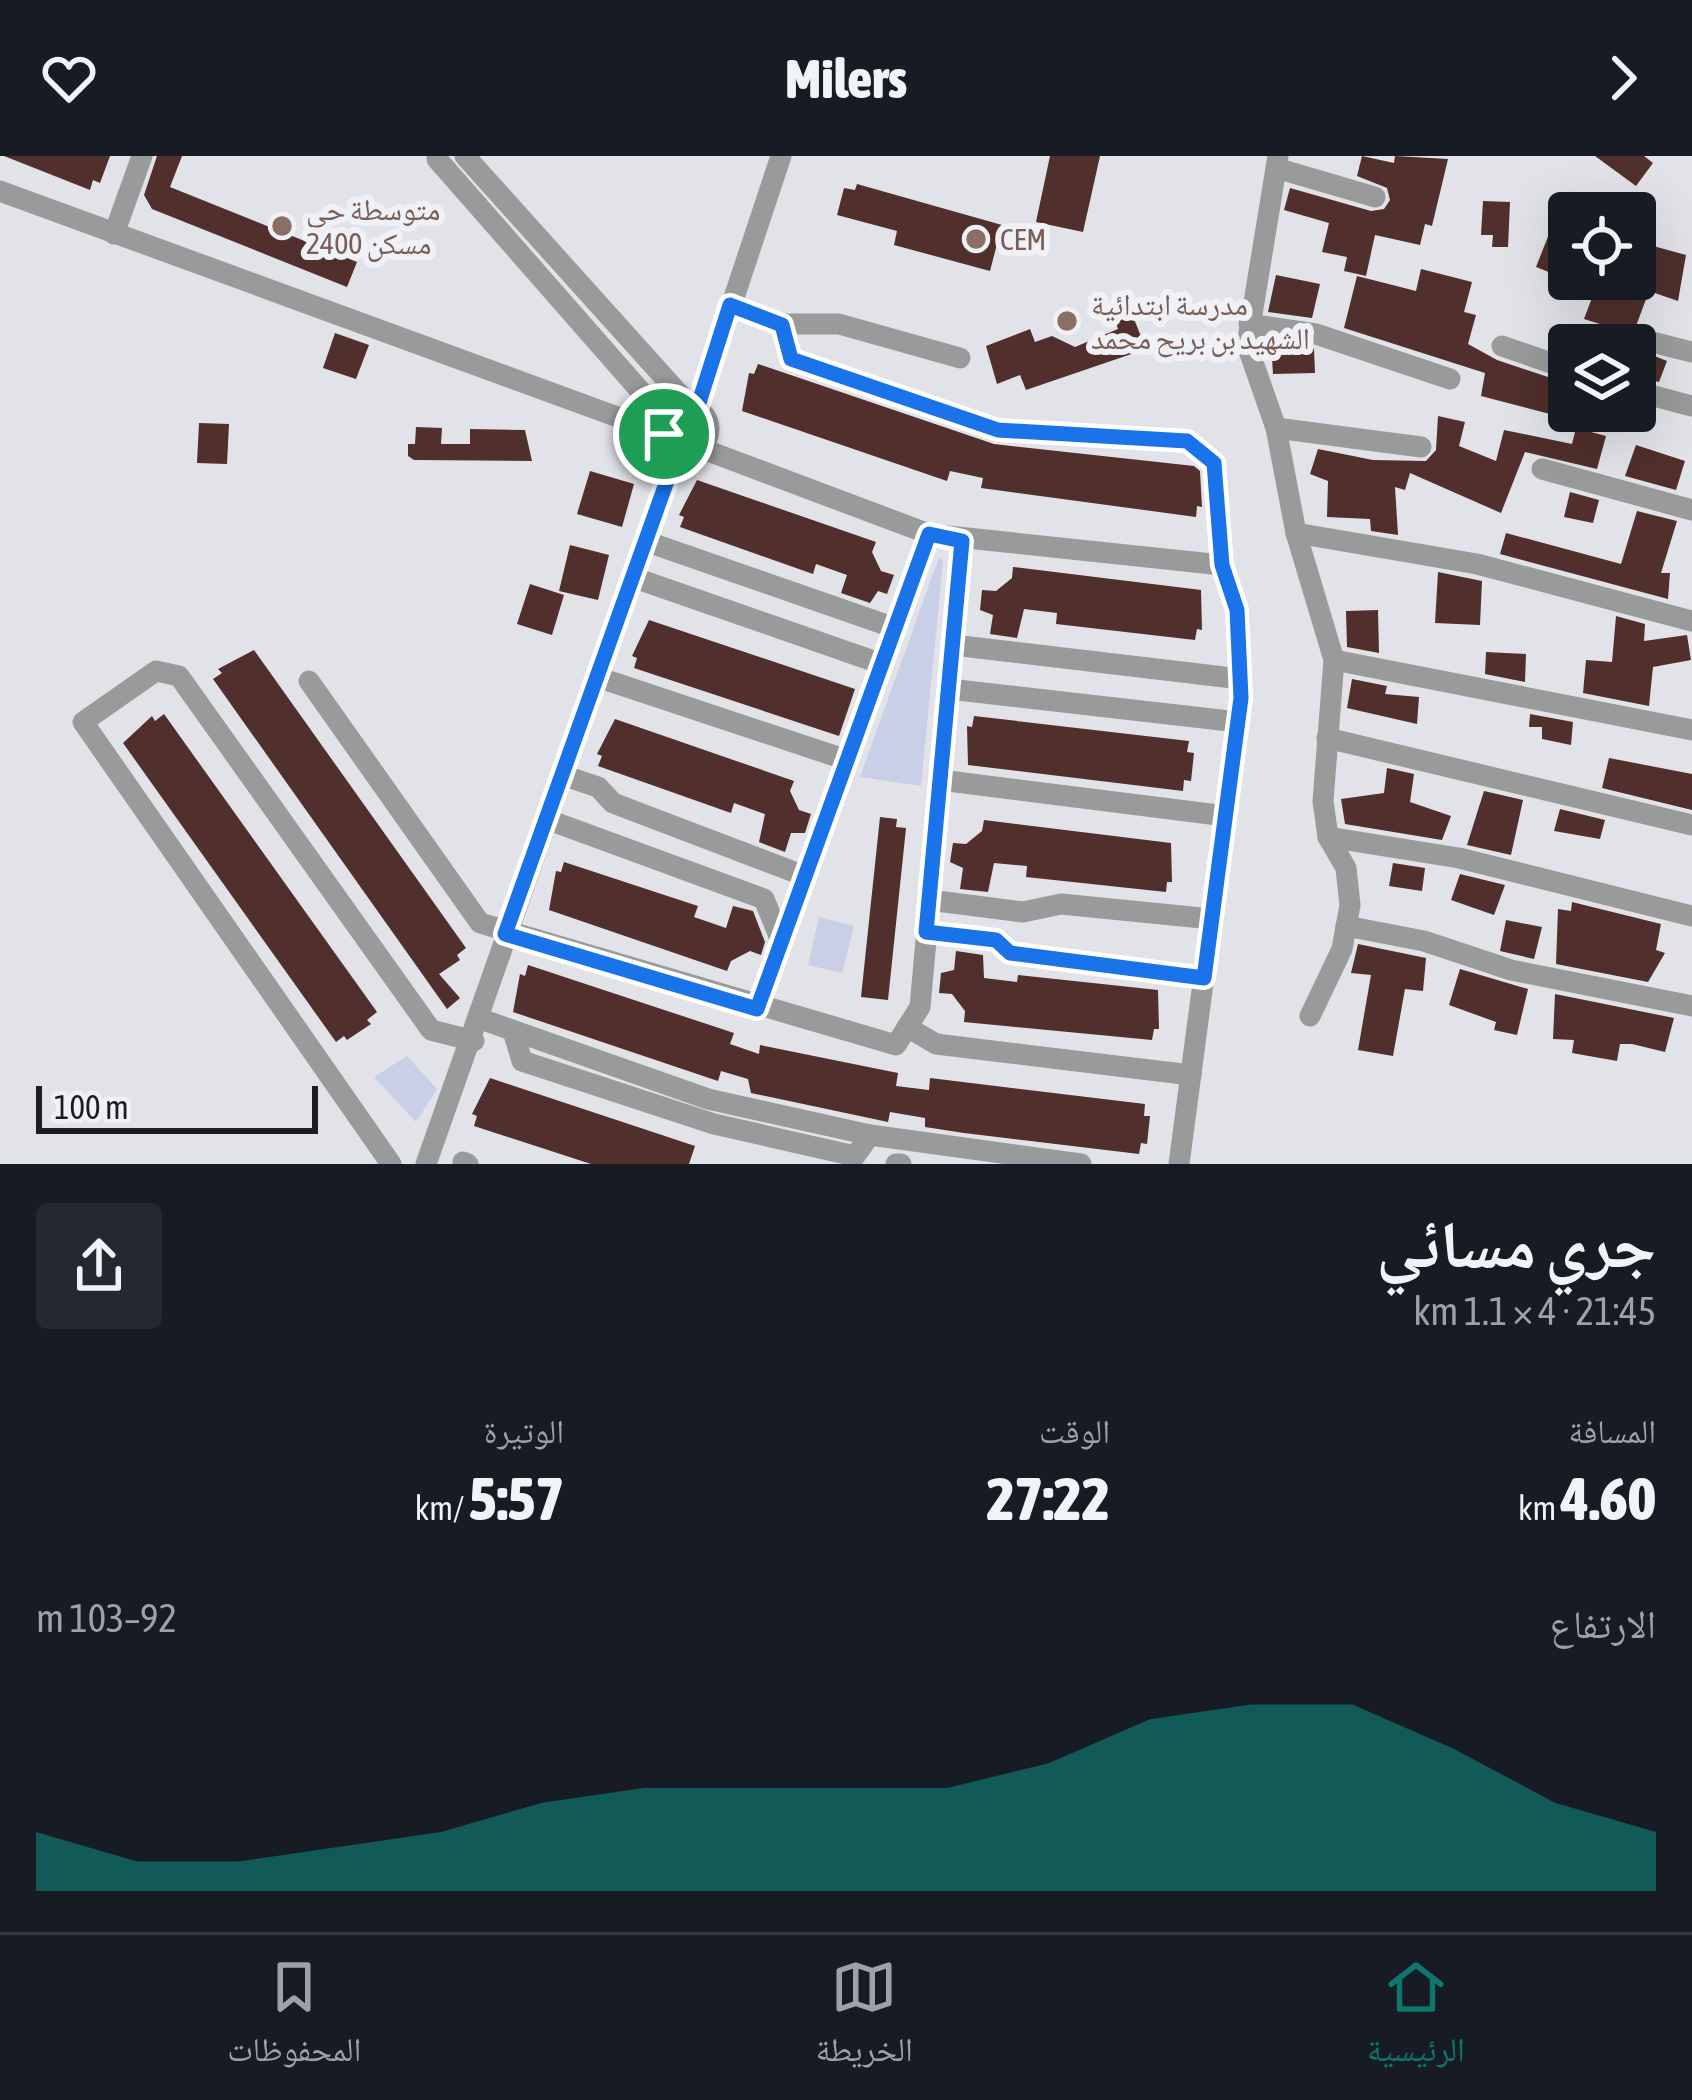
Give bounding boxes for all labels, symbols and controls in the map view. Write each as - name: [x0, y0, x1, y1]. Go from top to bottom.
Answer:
- icon: heart: [36, 45, 102, 111]
- icon: forward: [1590, 45, 1656, 111]
- text: Milers: [785, 48, 907, 109]
- place label: متوسطة حي 2400 مسكن: [306, 192, 441, 262]
- map controls: [1548, 192, 1656, 432]
- button: locate: [1548, 192, 1656, 300]
- marker: متوسطة حي 2400 مسكن: [269, 213, 295, 239]
- place label: CEM: [1000, 222, 1046, 256]
- marker: CEM: [963, 226, 989, 252]
- place label: مدرسة ابتدائية الشهيد بن بريح محمد: [1091, 287, 1310, 358]
- marker: مدرسة ابتدائية الشهيد بن بريح محمد: [1054, 308, 1080, 334]
- button: layers: [1548, 324, 1656, 432]
- pin: [613, 383, 715, 485]
- icon: arrive: [631, 401, 697, 467]
- scale bar: [36, 1080, 318, 1133]
- text: 100 m: [54, 1088, 129, 1126]
- button: share: [36, 1203, 162, 1329]
- text: جري مسائي: [1376, 1206, 1656, 1282]
- text: 21:45 · 4 × 1.1 km: [1413, 1289, 1656, 1333]
- text: الوتيرة: [484, 1412, 564, 1450]
- text: الوقت: [1039, 1412, 1110, 1450]
- text: المسافة: [1569, 1412, 1656, 1450]
- text: 5:57: [469, 1464, 564, 1533]
- text: 27:22: [987, 1464, 1110, 1533]
- text: 4.60: [1561, 1464, 1656, 1533]
- text: /km: [415, 1489, 469, 1527]
- text: km: [1518, 1489, 1561, 1527]
- text: 92–103 m: [36, 1596, 177, 1640]
- text: الارتفاع: [1550, 1602, 1656, 1646]
- tab: المحفوظات: [227, 1954, 361, 2082]
- tab: الخريطة: [816, 1954, 913, 2082]
- tab: الرئيسية: [1367, 1954, 1465, 2082]

